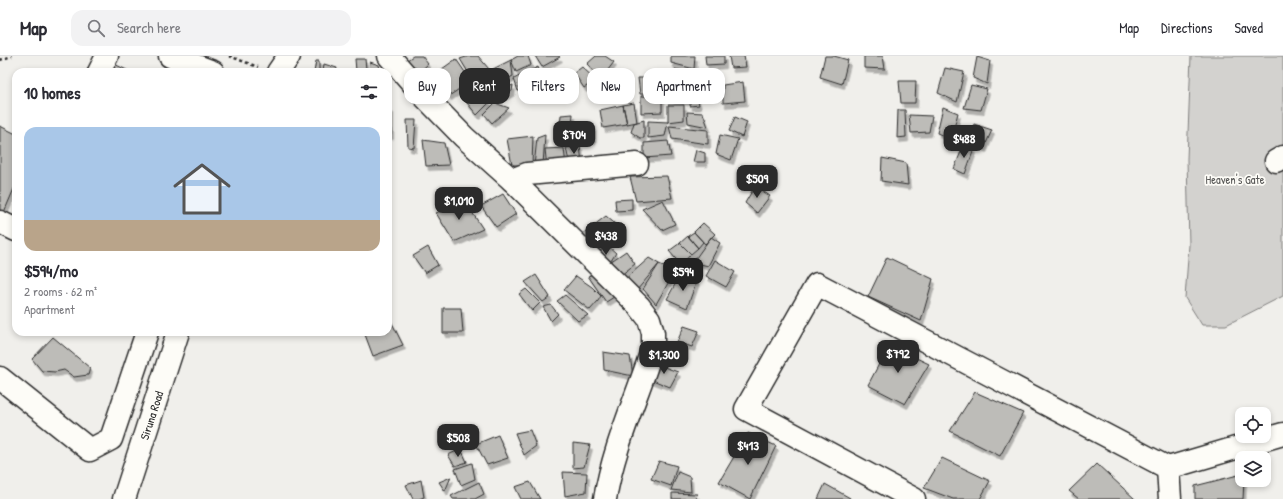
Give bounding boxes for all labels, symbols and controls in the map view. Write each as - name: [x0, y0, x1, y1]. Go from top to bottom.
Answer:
- search box: [71, 10, 351, 46]
- text: Map: [20, 15, 47, 41]
- icon: search: [85, 17, 107, 39]
- text: Search here: [117, 17, 181, 38]
- text: Map: [1119, 18, 1139, 37]
- text: Directions: [1161, 18, 1212, 37]
- text: Saved: [1234, 18, 1263, 37]
- chip: Buy: [404, 68, 451, 104]
- chip: Rent: [459, 68, 510, 104]
- chip: Filters: [518, 68, 579, 104]
- chip: New: [587, 68, 635, 104]
- chip: Apartment: [643, 68, 725, 104]
- text: 10 homes: [24, 81, 81, 104]
- icon: filters: [358, 81, 380, 103]
- pin: $704: [550, 121, 598, 155]
- text: $704: [562, 125, 586, 143]
- pin: $488: [940, 125, 988, 159]
- text: $488: [953, 129, 975, 147]
- icon: home: [166, 153, 238, 225]
- pin: $509: [733, 165, 781, 199]
- text: $509: [746, 169, 768, 187]
- park label: Heaven's Gate: [1206, 171, 1265, 188]
- pin: $1,010: [426, 187, 492, 221]
- text: $1,010: [444, 191, 474, 209]
- pin: $438: [582, 222, 630, 256]
- text: $438: [595, 226, 617, 244]
- pin: $594: [659, 258, 707, 292]
- text: $594/mo: [24, 259, 78, 282]
- text: $594: [672, 262, 694, 280]
- text: 2 rooms · 62 m²: [24, 282, 97, 300]
- text: Apartment: [24, 300, 75, 318]
- pin: $792: [874, 340, 922, 374]
- pin: $1,300: [631, 341, 697, 375]
- text: $792: [886, 344, 910, 362]
- text: $1,300: [648, 345, 680, 363]
- street label: Siruna Road: [135, 388, 167, 442]
- map controls: [1235, 407, 1271, 487]
- button: locate: [1235, 407, 1271, 443]
- pin: $508: [434, 424, 482, 458]
- text: $508: [446, 428, 470, 446]
- pin: $413: [724, 432, 772, 466]
- text: $413: [737, 436, 759, 454]
- button: layers: [1235, 451, 1271, 487]

